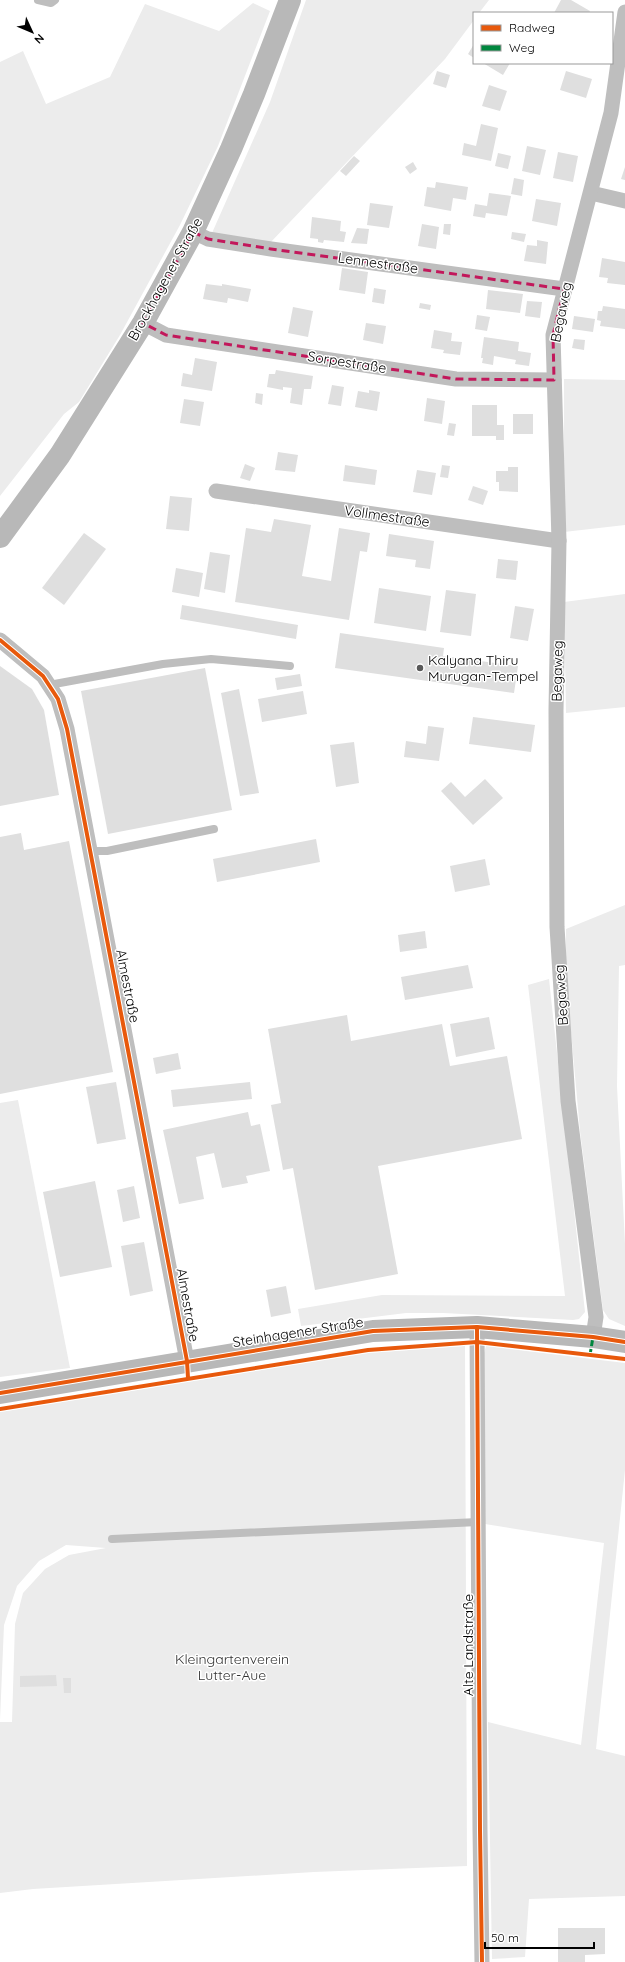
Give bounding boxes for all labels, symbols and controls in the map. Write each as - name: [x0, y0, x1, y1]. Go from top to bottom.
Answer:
- north arrow: [12, 12, 52, 52]
- legend: [473, 12, 613, 64]
- text: Radweg: [509, 20, 555, 35]
- text: N: [31, 31, 47, 47]
- text: Weg: [509, 40, 535, 55]
- street label: Brockhagener Straße: [124, 214, 206, 344]
- street label: Lennestraße: [337, 248, 419, 278]
- street label: Begaweg: [546, 280, 576, 344]
- street label: Sorpestraße: [306, 347, 388, 377]
- street label: Vollmestraße: [343, 501, 431, 531]
- street label: Begaweg: [547, 640, 567, 702]
- place label: Kalyana Thiru Murugan-Tempel: [428, 651, 539, 685]
- marker: Kalyana Thiru Murugan-Tempel: [415, 663, 425, 673]
- street label: Almestraße: [112, 948, 144, 1024]
- street label: Begaweg: [550, 964, 572, 1026]
- street label: Almestraße: [173, 1267, 203, 1343]
- street label: Steinhagener Straße: [231, 1313, 365, 1351]
- street label: Alte Landstraße: [459, 1594, 477, 1696]
- park label: Kleingartenverein Lutter-Aue: [175, 1650, 289, 1684]
- scale bar: [485, 1924, 594, 1950]
- text: 50 m: [491, 1930, 519, 1945]

